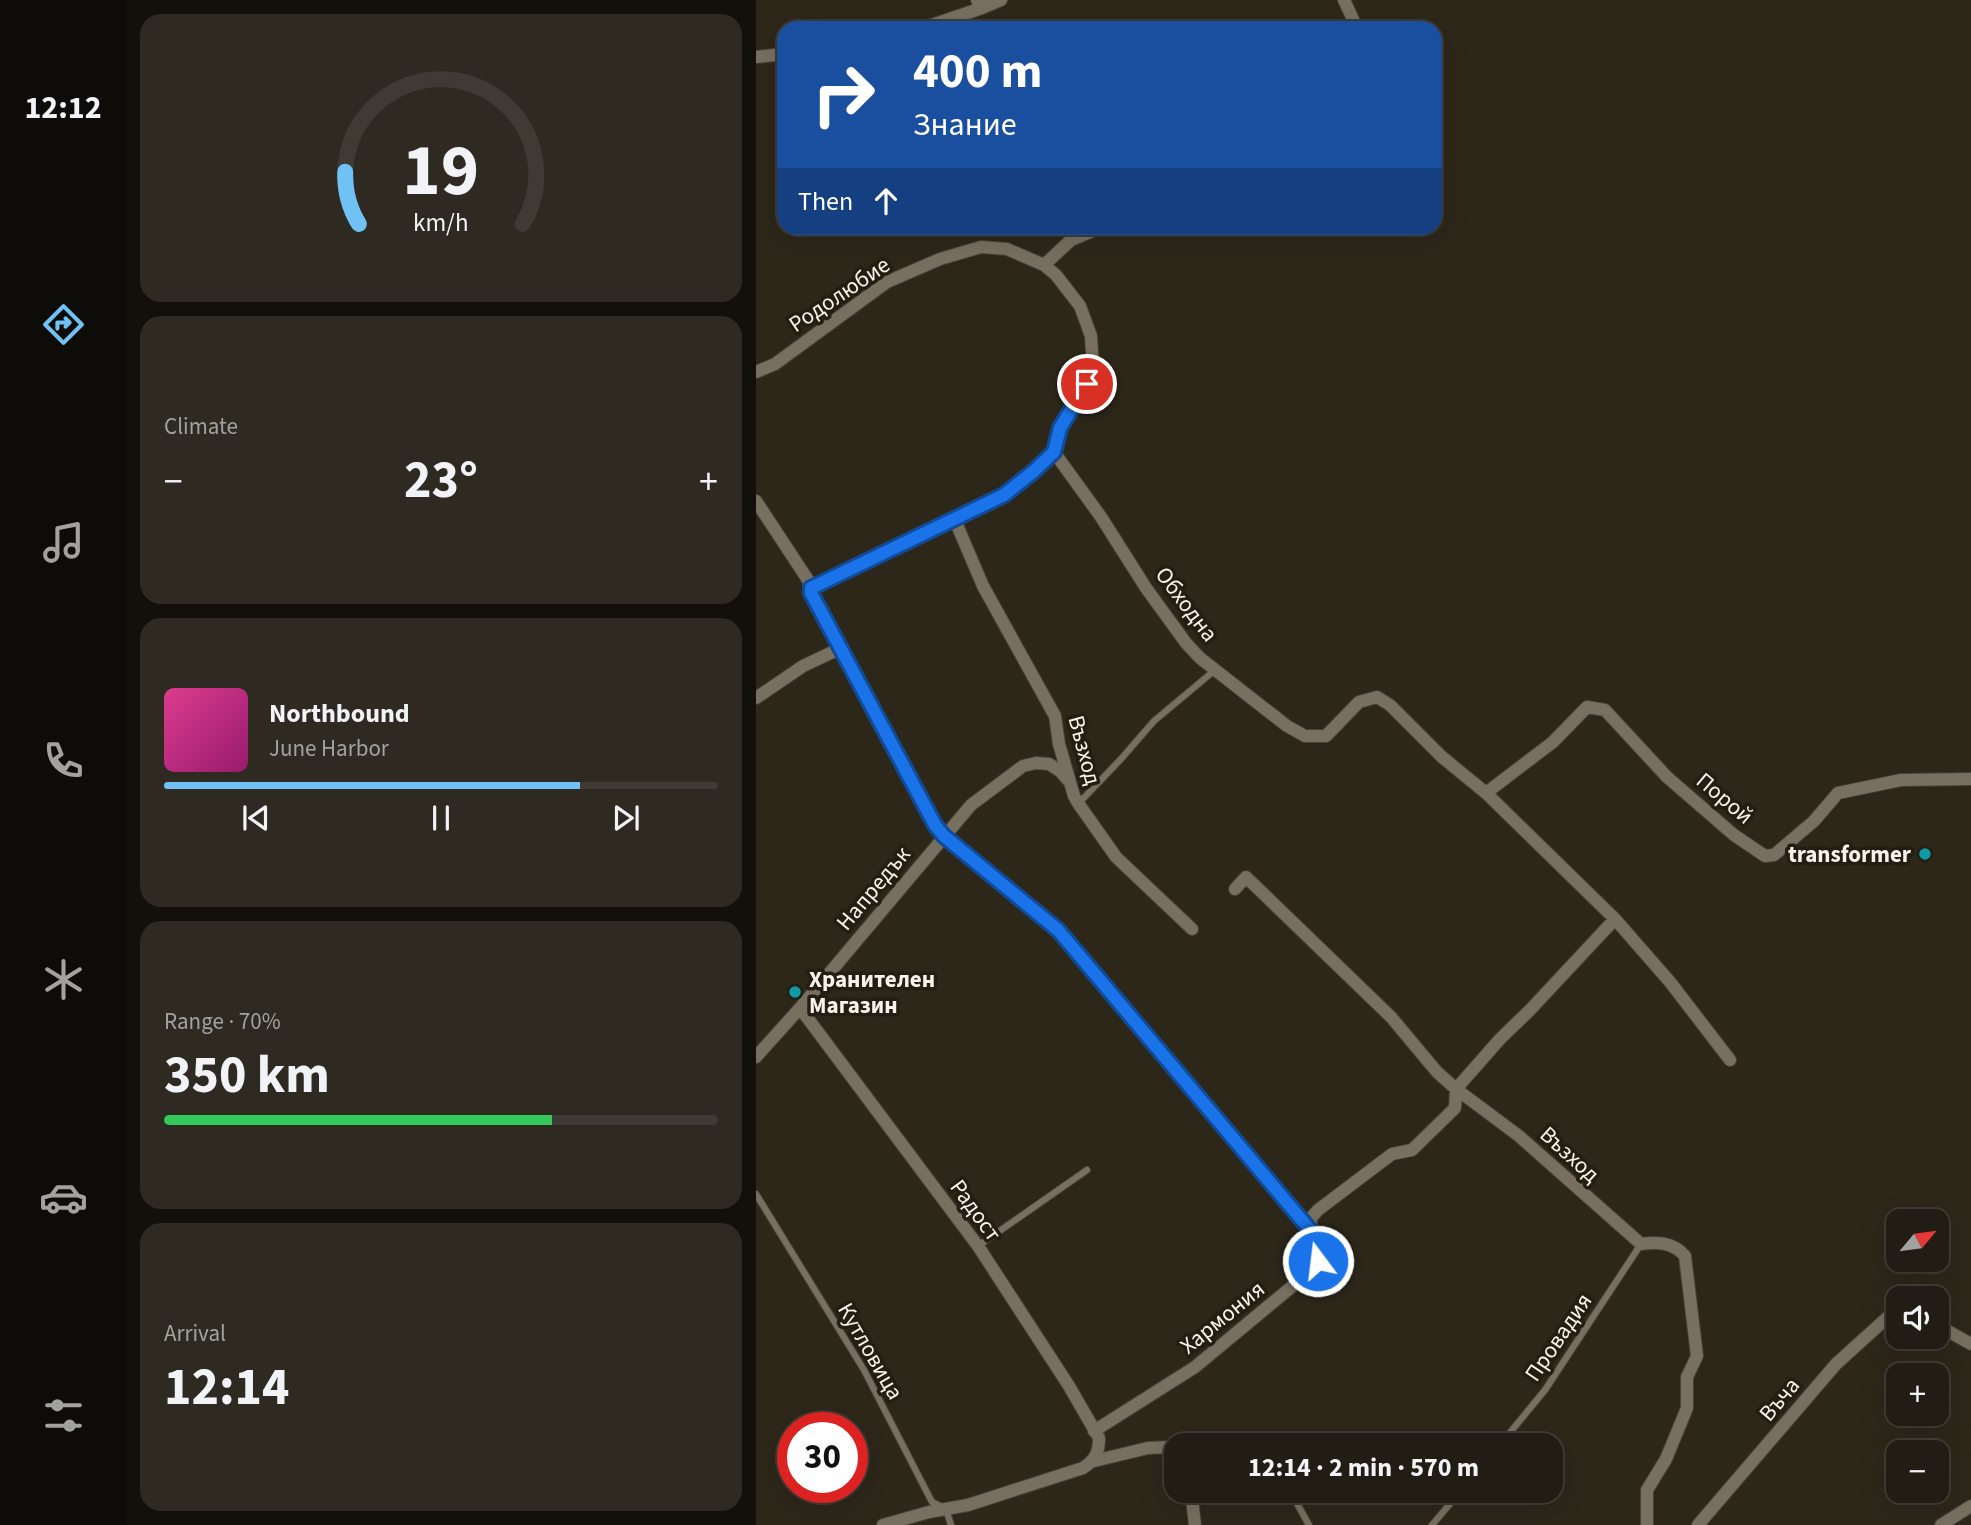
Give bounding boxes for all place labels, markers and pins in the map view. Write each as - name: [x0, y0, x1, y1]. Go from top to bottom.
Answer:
- pin: [1057, 354, 1117, 414]
- place label: transformer: [1788, 838, 1912, 871]
- marker: transformer: [1917, 846, 1933, 862]
- place label: Хранителен Магазин: [809, 963, 935, 1022]
- marker: Хранителен Магазин: [787, 984, 803, 1000]

